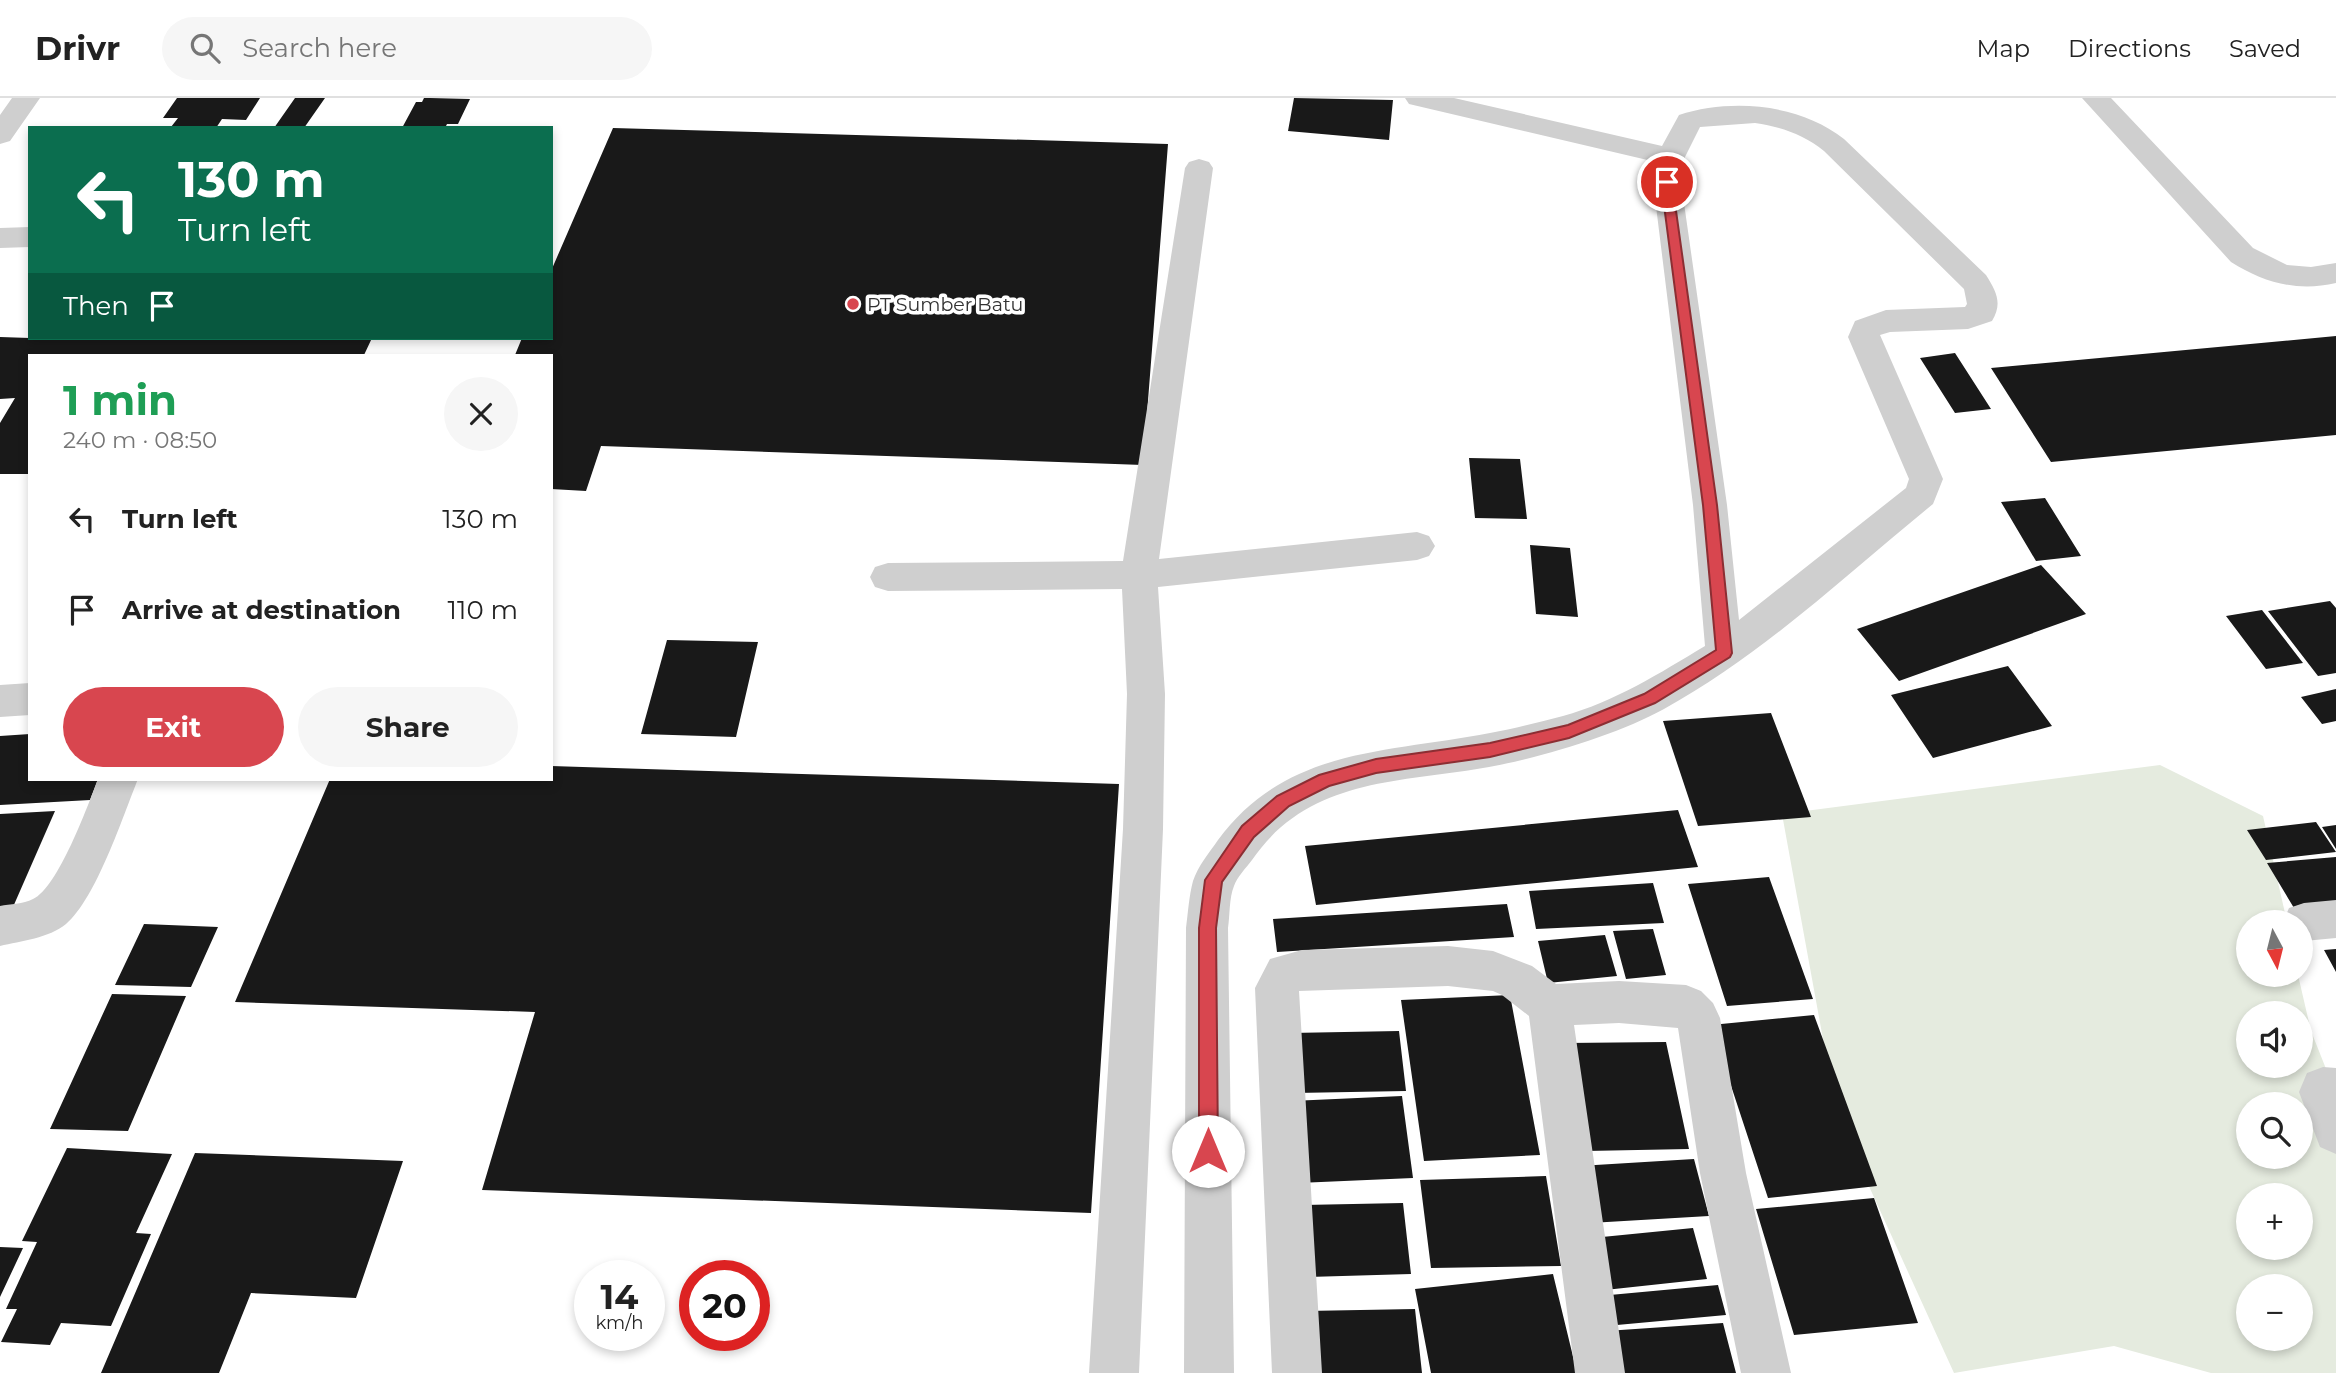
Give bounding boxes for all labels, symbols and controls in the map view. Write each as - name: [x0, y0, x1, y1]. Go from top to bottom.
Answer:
- search box: [162, 17, 652, 80]
- text: Drivr: [35, 28, 120, 68]
- icon: search: [186, 29, 224, 67]
- text: Search here: [242, 32, 397, 64]
- text: Map: [1977, 34, 2030, 63]
- text: Directions: [2068, 34, 2191, 63]
- text: Saved: [2229, 34, 2301, 63]
- text: 130 m: [178, 150, 325, 209]
- pin: [1637, 152, 1697, 212]
- icon: left: [63, 154, 154, 245]
- icon: arrive: [1648, 163, 1686, 201]
- text: Turn left: [178, 210, 312, 249]
- icon: arrive: [143, 287, 181, 325]
- text: Then: [63, 290, 129, 322]
- place label: PT Sumber Batu: [867, 293, 1023, 316]
- marker: PT Sumber Batu: [845, 296, 861, 312]
- text: 1 min: [63, 374, 177, 426]
- button: close: [444, 377, 518, 451]
- text: 240 m · 08:50: [63, 426, 217, 454]
- icon: left: [63, 500, 101, 538]
- text: Turn left: [122, 503, 238, 535]
- text: 130 m: [442, 503, 518, 535]
- icon: arrive: [63, 591, 101, 629]
- text: Arrive at destination: [122, 594, 401, 626]
- text: 110 m: [448, 594, 518, 626]
- button: Exit: [63, 687, 284, 767]
- button: Share: [298, 687, 518, 767]
- north arrow: [2236, 910, 2314, 987]
- map controls: [2236, 910, 2313, 1351]
- button: sound: [2236, 1001, 2313, 1078]
- button: search: [2236, 1092, 2313, 1169]
- position arrow: [1171, 1114, 1245, 1188]
- button: +: [2236, 1183, 2313, 1260]
- speed limit sign: 20: [679, 1260, 770, 1351]
- button: −: [2236, 1274, 2313, 1351]
- text: 14: [601, 1275, 638, 1318]
- text: km/h: [595, 1312, 644, 1334]

